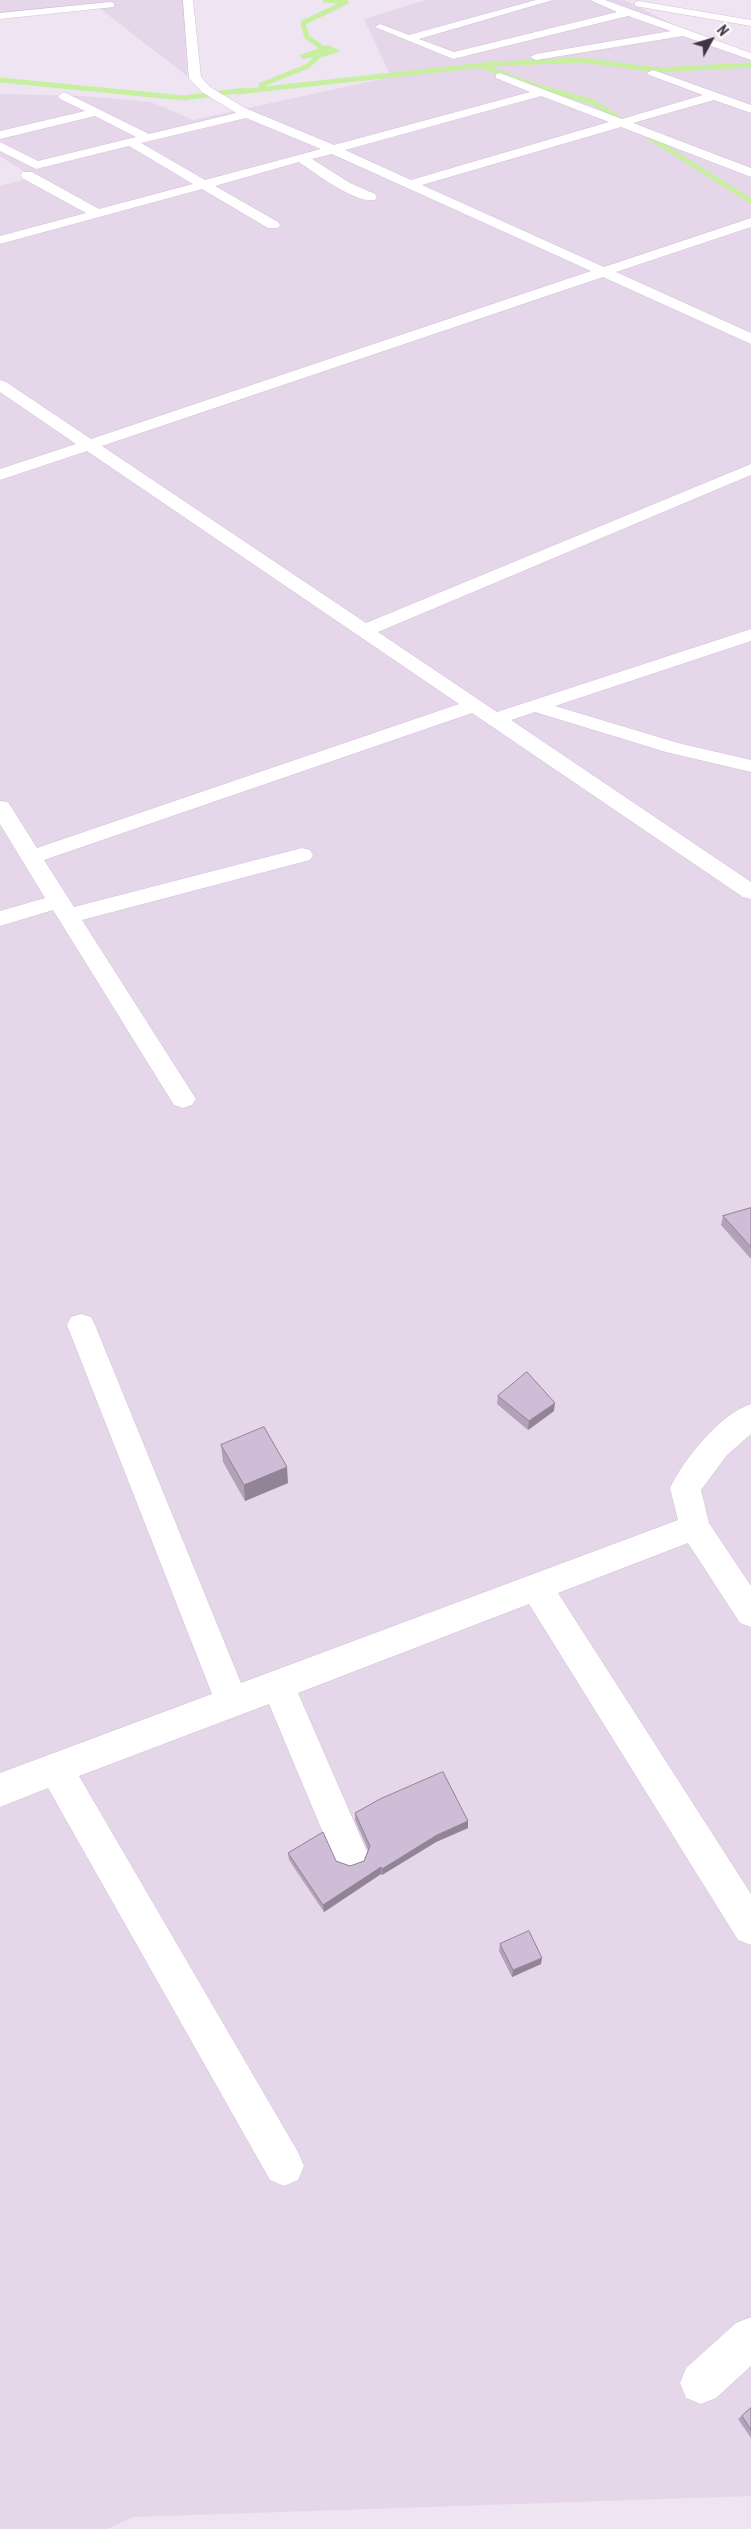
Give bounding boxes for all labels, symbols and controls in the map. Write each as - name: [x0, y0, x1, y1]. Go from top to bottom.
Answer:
- north arrow: [686, 15, 736, 65]
- text: N: [714, 22, 732, 39]

